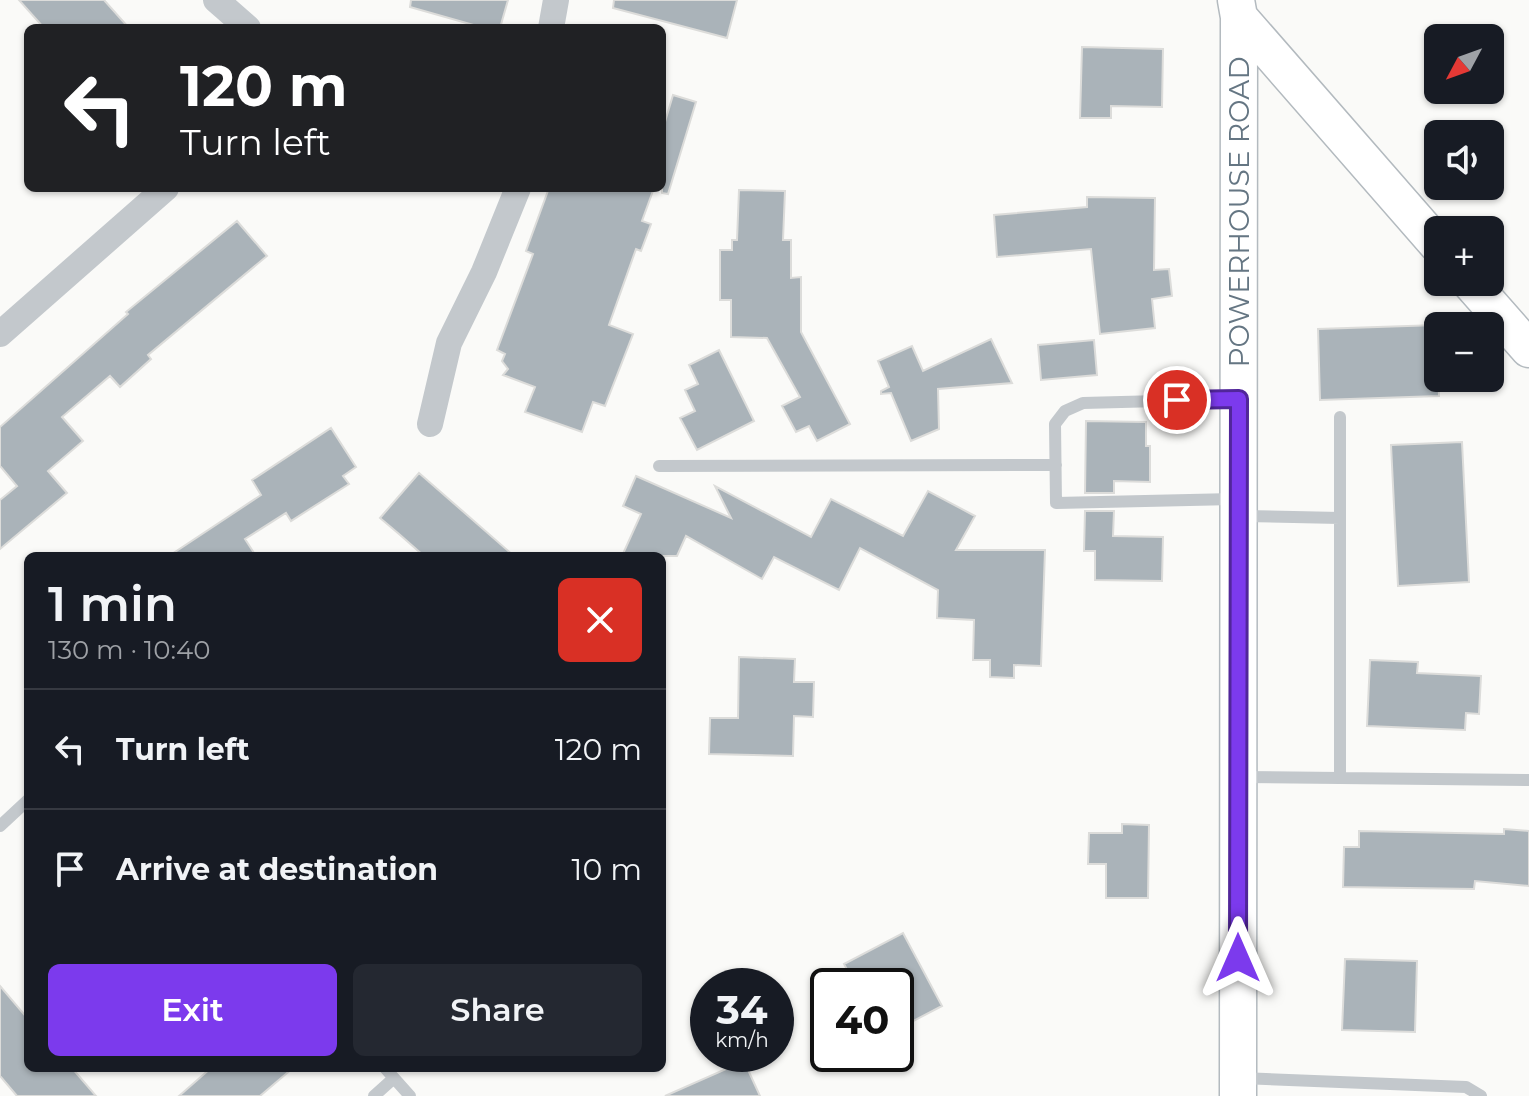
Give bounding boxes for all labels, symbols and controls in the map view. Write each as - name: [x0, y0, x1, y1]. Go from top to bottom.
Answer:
- north arrow: [1424, 24, 1504, 104]
- map controls: [1424, 24, 1504, 392]
- text: 120 m: [180, 52, 348, 120]
- icon: left: [48, 56, 152, 160]
- street label: POWERHOUSE ROAD: [1222, 56, 1256, 368]
- text: Turn left: [180, 120, 331, 164]
- button: sound: [1424, 120, 1504, 200]
- button: +: [1424, 216, 1504, 296]
- button: −: [1424, 312, 1504, 392]
- pin: [1143, 366, 1211, 434]
- icon: arrive: [1155, 378, 1199, 422]
- text: 1 min: [48, 575, 177, 633]
- button: close: [558, 578, 642, 662]
- text: 130 m · 10:40: [48, 634, 210, 666]
- icon: left: [48, 727, 92, 771]
- text: Turn left: [116, 731, 249, 768]
- text: 120 m: [555, 731, 642, 768]
- icon: arrive: [48, 847, 92, 891]
- text: Arrive at destination: [116, 851, 438, 888]
- text: 10 m: [572, 851, 642, 888]
- position arrow: [1196, 916, 1280, 1000]
- button: Exit: [48, 964, 337, 1056]
- button: Share: [353, 964, 642, 1056]
- speed limit sign: 40: [810, 968, 914, 1072]
- text: 34: [716, 985, 768, 1034]
- text: km/h: [715, 1028, 769, 1052]

